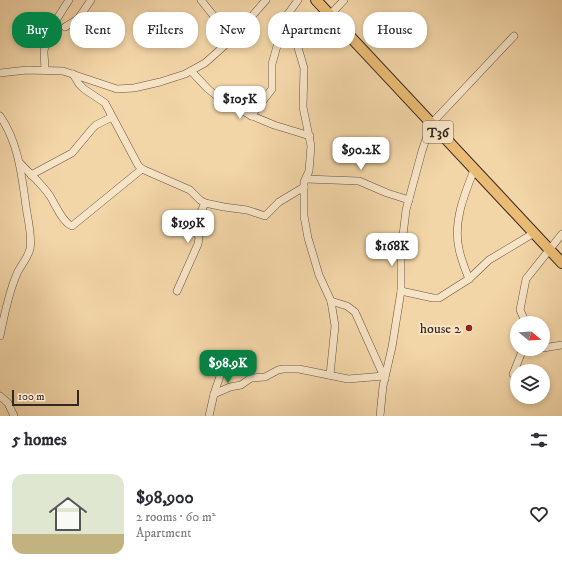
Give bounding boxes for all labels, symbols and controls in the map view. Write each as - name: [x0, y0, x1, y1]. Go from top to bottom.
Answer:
- chip: Buy: [12, 12, 62, 48]
- chip: Rent: [70, 12, 125, 48]
- chip: Filters: [133, 12, 198, 48]
- chip: New: [206, 12, 260, 48]
- chip: Apartment: [268, 12, 355, 48]
- chip: House: [363, 12, 427, 48]
- pin: $105K: [212, 86, 268, 120]
- text: $105K: [223, 91, 257, 107]
- road number: T36: [423, 121, 453, 143]
- pin: $90.2K: [328, 137, 394, 171]
- text: $90.2K: [341, 142, 381, 158]
- pin: $199K: [160, 210, 216, 244]
- text: $199K: [171, 215, 205, 231]
- pin: $168K: [364, 233, 420, 267]
- text: $168K: [375, 238, 409, 254]
- north arrow: [510, 316, 550, 356]
- map controls: [510, 316, 550, 404]
- place label: house 2: [420, 320, 461, 338]
- marker: house 2: [464, 323, 474, 333]
- pin: $98.9K: [195, 350, 261, 384]
- text: $98.9K: [209, 355, 247, 371]
- button: layers: [510, 364, 550, 404]
- scale bar: [12, 388, 79, 407]
- text: 100 m: [18, 390, 44, 404]
- text: 5 homes: [12, 429, 67, 451]
- icon: filters: [528, 429, 550, 451]
- text: $98,900: [136, 487, 194, 509]
- icon: home: [44, 490, 92, 538]
- icon: heart: [528, 503, 550, 525]
- text: 2 rooms · 60 m²: [136, 509, 216, 525]
- text: Apartment: [136, 525, 191, 541]

